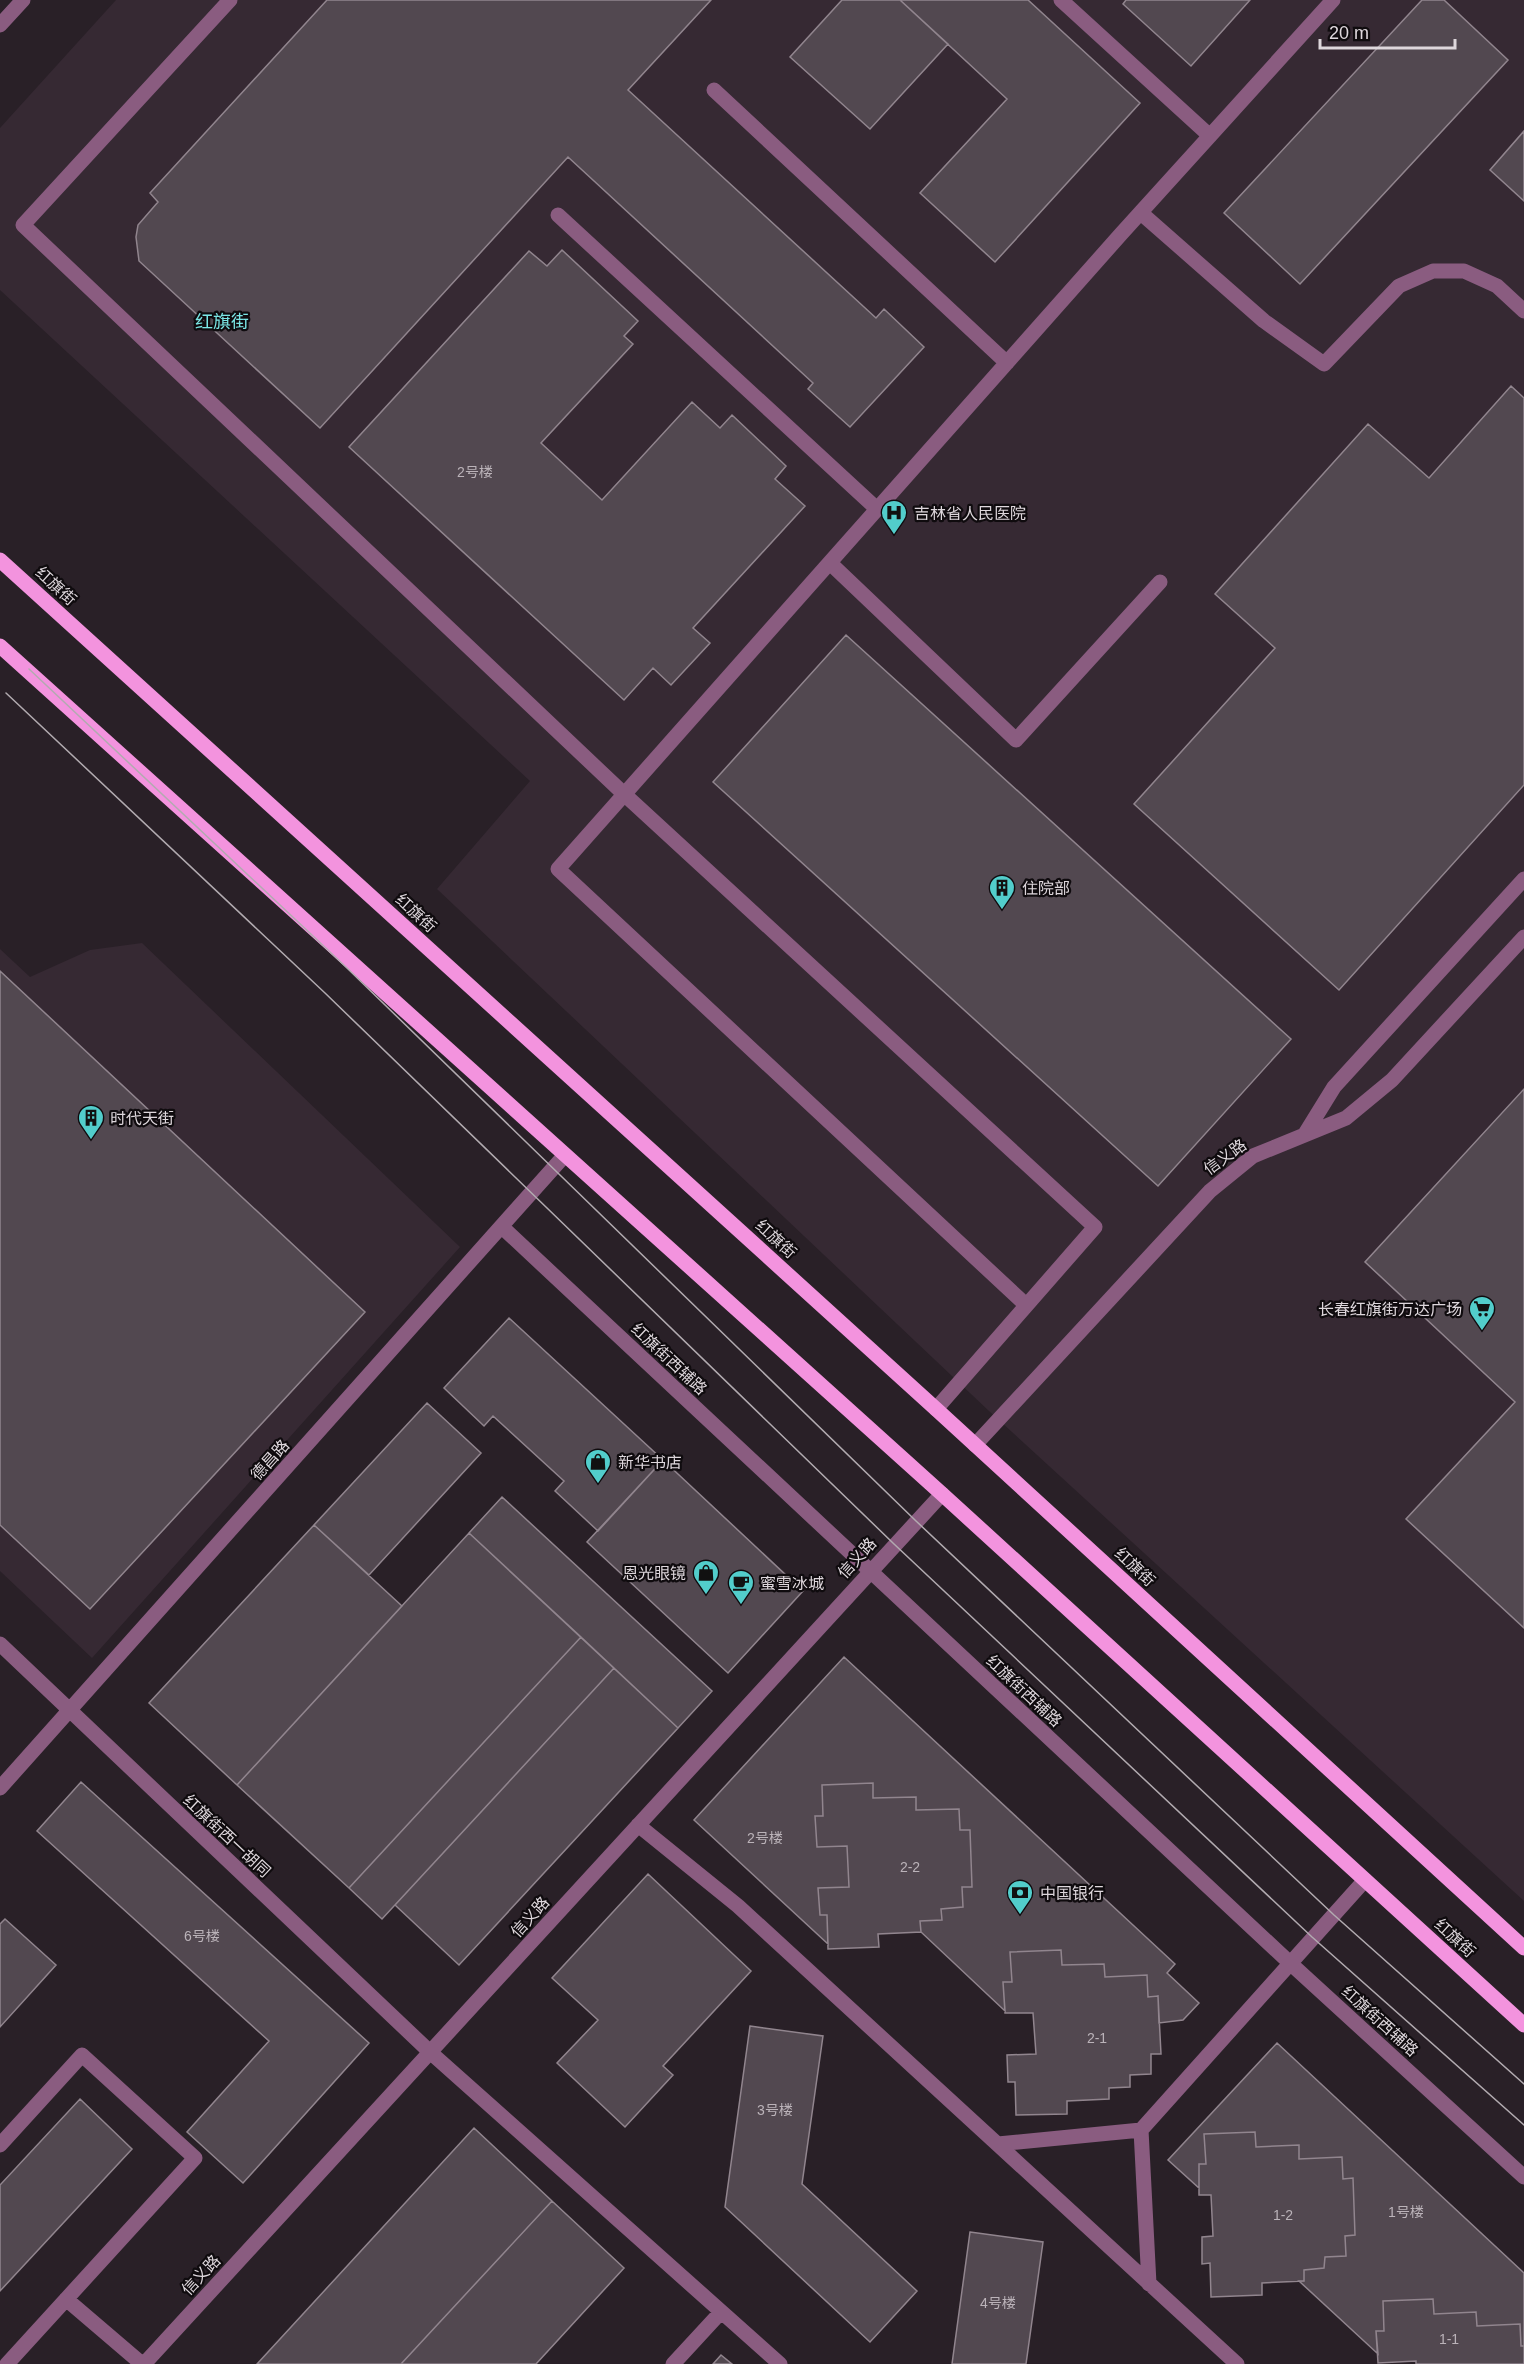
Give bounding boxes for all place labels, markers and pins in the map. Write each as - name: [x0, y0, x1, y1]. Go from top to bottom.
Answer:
- hospital icon: 吉林省人民医院: [879, 498, 909, 536]
- place label: 吉林省人民医院: [914, 505, 1026, 522]
- building icon: 住院部: [987, 873, 1017, 911]
- place label: 住院部: [1022, 880, 1070, 897]
- building icon: 时代天街: [76, 1103, 106, 1141]
- place label: 时代天街: [110, 1110, 174, 1127]
- supermarket icon: 长春红旗街万达广场: [1467, 1294, 1497, 1332]
- place label: 长春红旗街万达广场: [1318, 1301, 1462, 1318]
- shop icon: 新华书店: [583, 1447, 613, 1485]
- place label: 新华书店: [618, 1454, 682, 1471]
- shop icon: 恩光眼镜: [691, 1558, 721, 1596]
- place label: 恩光眼镜: [622, 1565, 686, 1582]
- cafe icon: 蜜雪冰城: [726, 1568, 756, 1606]
- place label: 蜜雪冰城: [760, 1575, 824, 1592]
- bank icon: 中国银行: [1005, 1878, 1035, 1916]
- place label: 中国银行: [1040, 1885, 1104, 1902]

